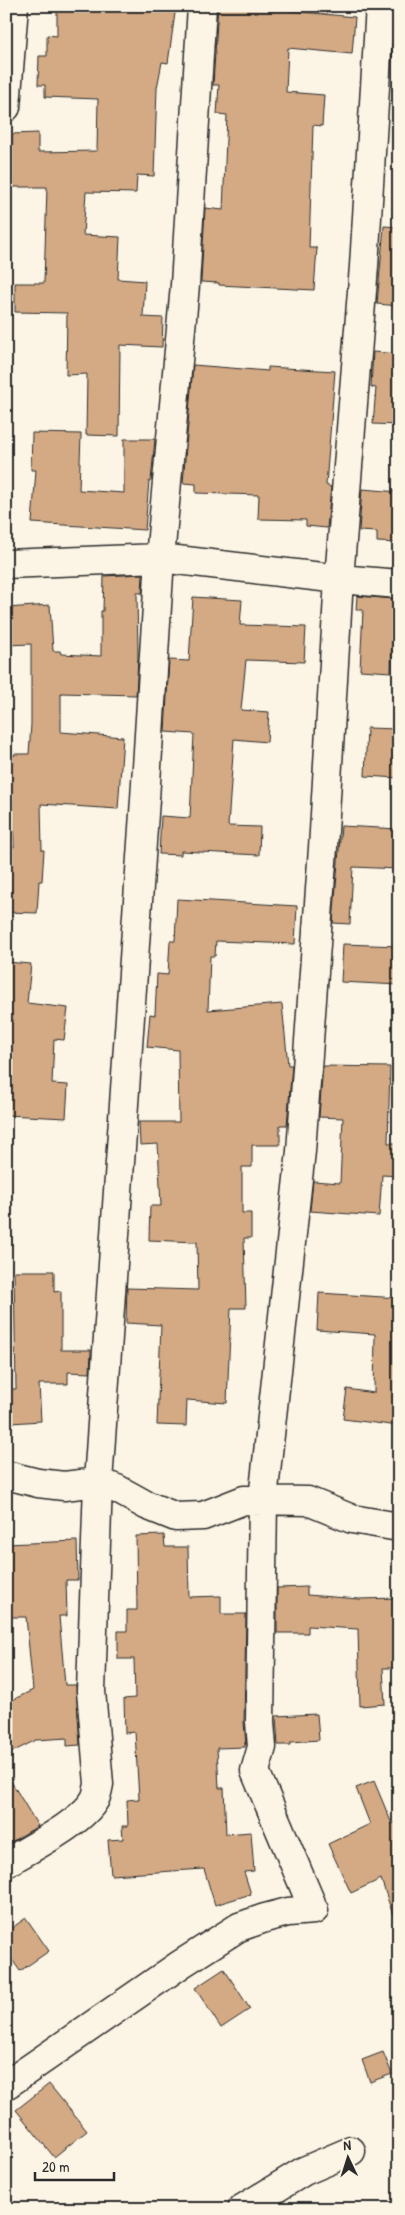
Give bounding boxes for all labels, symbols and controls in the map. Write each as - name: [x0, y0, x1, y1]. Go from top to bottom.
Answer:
- north arrow: [322, 2132, 372, 2182]
- text: N: [343, 2135, 352, 2154]
- scale bar: [35, 2150, 114, 2182]
- text: 20 m: [42, 2156, 69, 2177]

